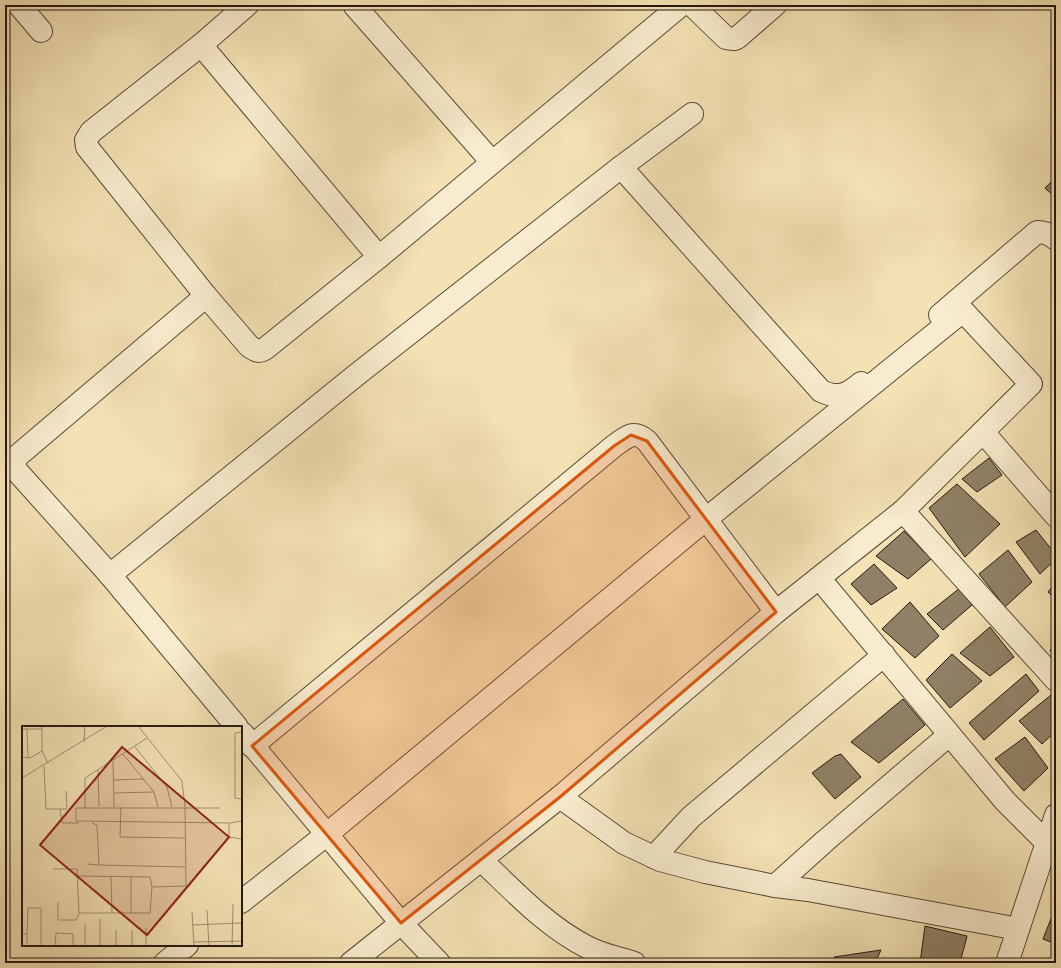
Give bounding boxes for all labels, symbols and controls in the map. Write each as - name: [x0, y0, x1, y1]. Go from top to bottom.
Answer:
- inset map: [22, 726, 242, 946]

